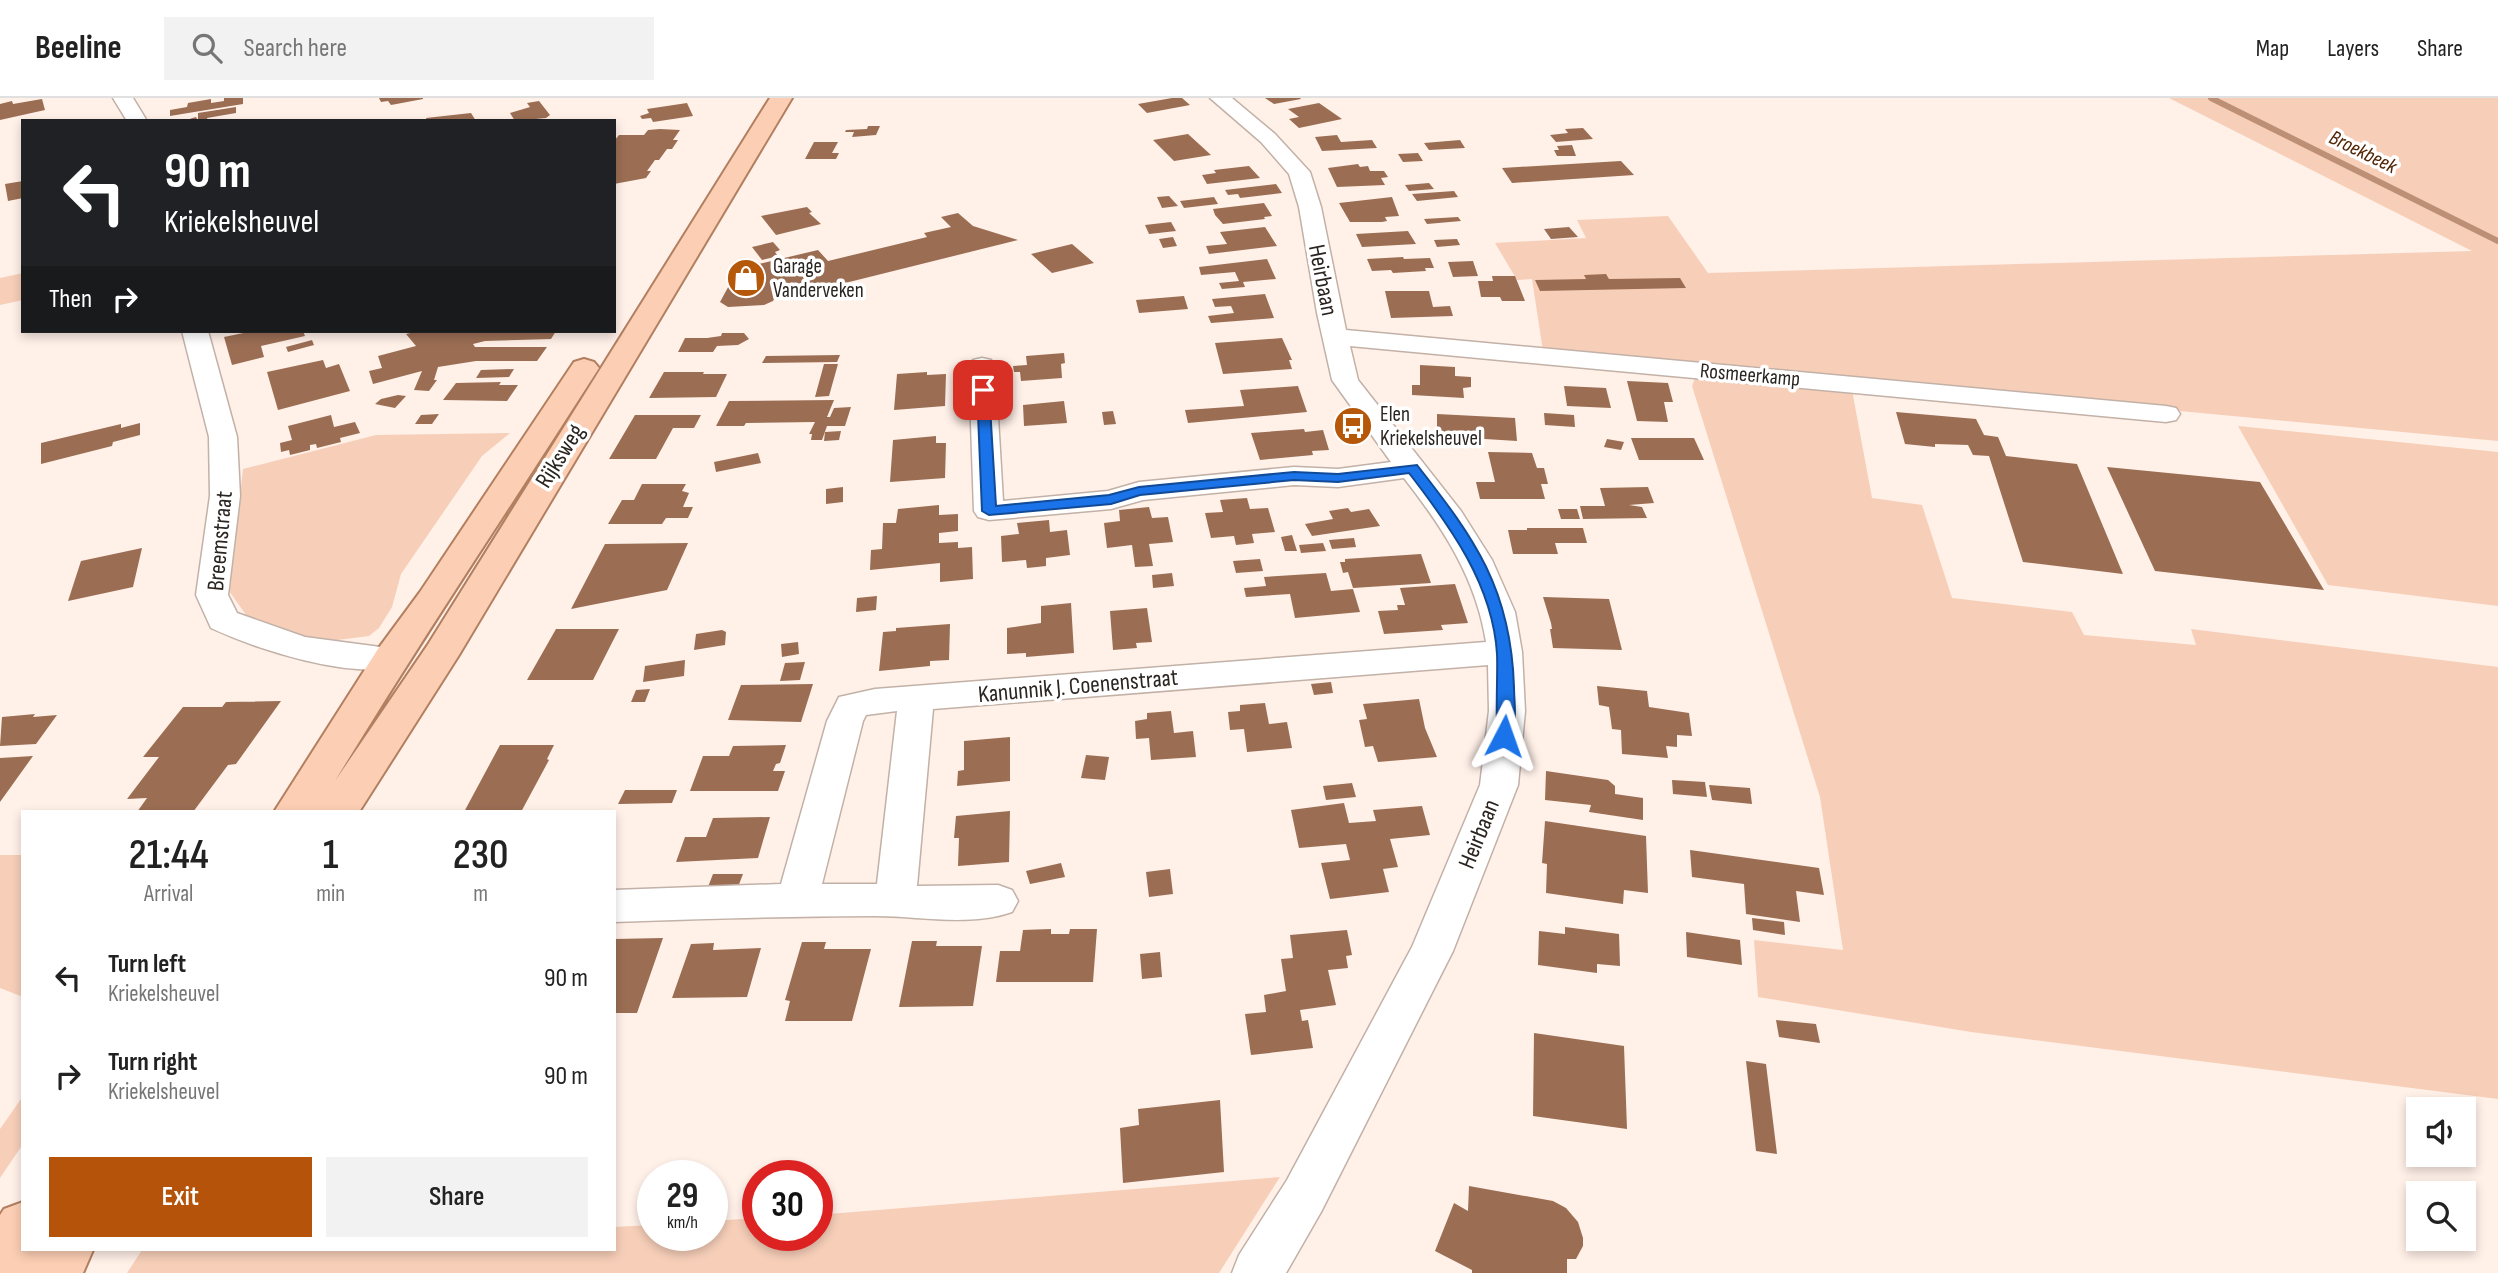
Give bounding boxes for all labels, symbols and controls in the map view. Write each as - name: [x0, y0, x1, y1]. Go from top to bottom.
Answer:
- search box: [164, 17, 654, 80]
- text: Beeline: [35, 28, 122, 68]
- icon: search: [188, 29, 226, 67]
- text: Search here: [244, 33, 347, 64]
- text: Map: [2256, 34, 2289, 63]
- text: Layers: [2327, 34, 2379, 63]
- text: Share: [2417, 34, 2463, 63]
- water label: Broekbeek: [2325, 125, 2402, 180]
- text: 90 m: [164, 143, 251, 202]
- icon: left: [49, 147, 140, 238]
- text: Kriekelsheuvel: [164, 203, 319, 242]
- street label: Heirbaan: [1302, 242, 1344, 318]
- place label: Garage Vanderveken: [773, 254, 864, 303]
- shop icon: Garage Vanderveken: [725, 257, 767, 299]
- icon: right: [106, 280, 144, 318]
- text: Then: [49, 284, 92, 315]
- street label: Rosmeerkamp: [1699, 358, 1801, 392]
- pin: [953, 360, 1013, 420]
- icon: arrive: [964, 371, 1002, 409]
- place label: Elen Kriekelsheuvel: [1380, 402, 1482, 451]
- bus stop icon: Elen Kriekelsheuvel: [1332, 405, 1374, 447]
- street label: Rijksweg: [529, 419, 591, 493]
- street label: Breemstraat: [201, 490, 239, 592]
- street label: Kanunnik J. Coenenstraat: [977, 663, 1179, 709]
- position arrow: [1467, 699, 1541, 773]
- street label: Heirbaan: [1452, 795, 1506, 873]
- text: 21:44: [129, 830, 209, 881]
- text: 1: [323, 830, 339, 881]
- text: 230: [453, 830, 508, 881]
- text: Arrival: [144, 880, 193, 908]
- text: min: [316, 880, 345, 908]
- text: m: [473, 880, 488, 908]
- text: Turn left: [108, 949, 186, 980]
- icon: left: [49, 959, 87, 997]
- text: 90 m: [544, 963, 588, 994]
- text: Kriekelsheuvel: [108, 980, 220, 1008]
- text: Turn right: [108, 1047, 197, 1078]
- icon: right: [49, 1057, 87, 1095]
- text: 90 m: [544, 1061, 588, 1092]
- text: Kriekelsheuvel: [108, 1078, 220, 1106]
- map controls: [2406, 1097, 2476, 1251]
- button: sound: [2406, 1097, 2476, 1167]
- button: Exit: [49, 1157, 312, 1237]
- button: Share: [326, 1157, 588, 1237]
- speed limit sign: 30: [742, 1160, 833, 1251]
- text: 29: [667, 1175, 698, 1218]
- button: search: [2406, 1181, 2476, 1251]
- text: km/h: [667, 1212, 698, 1233]

